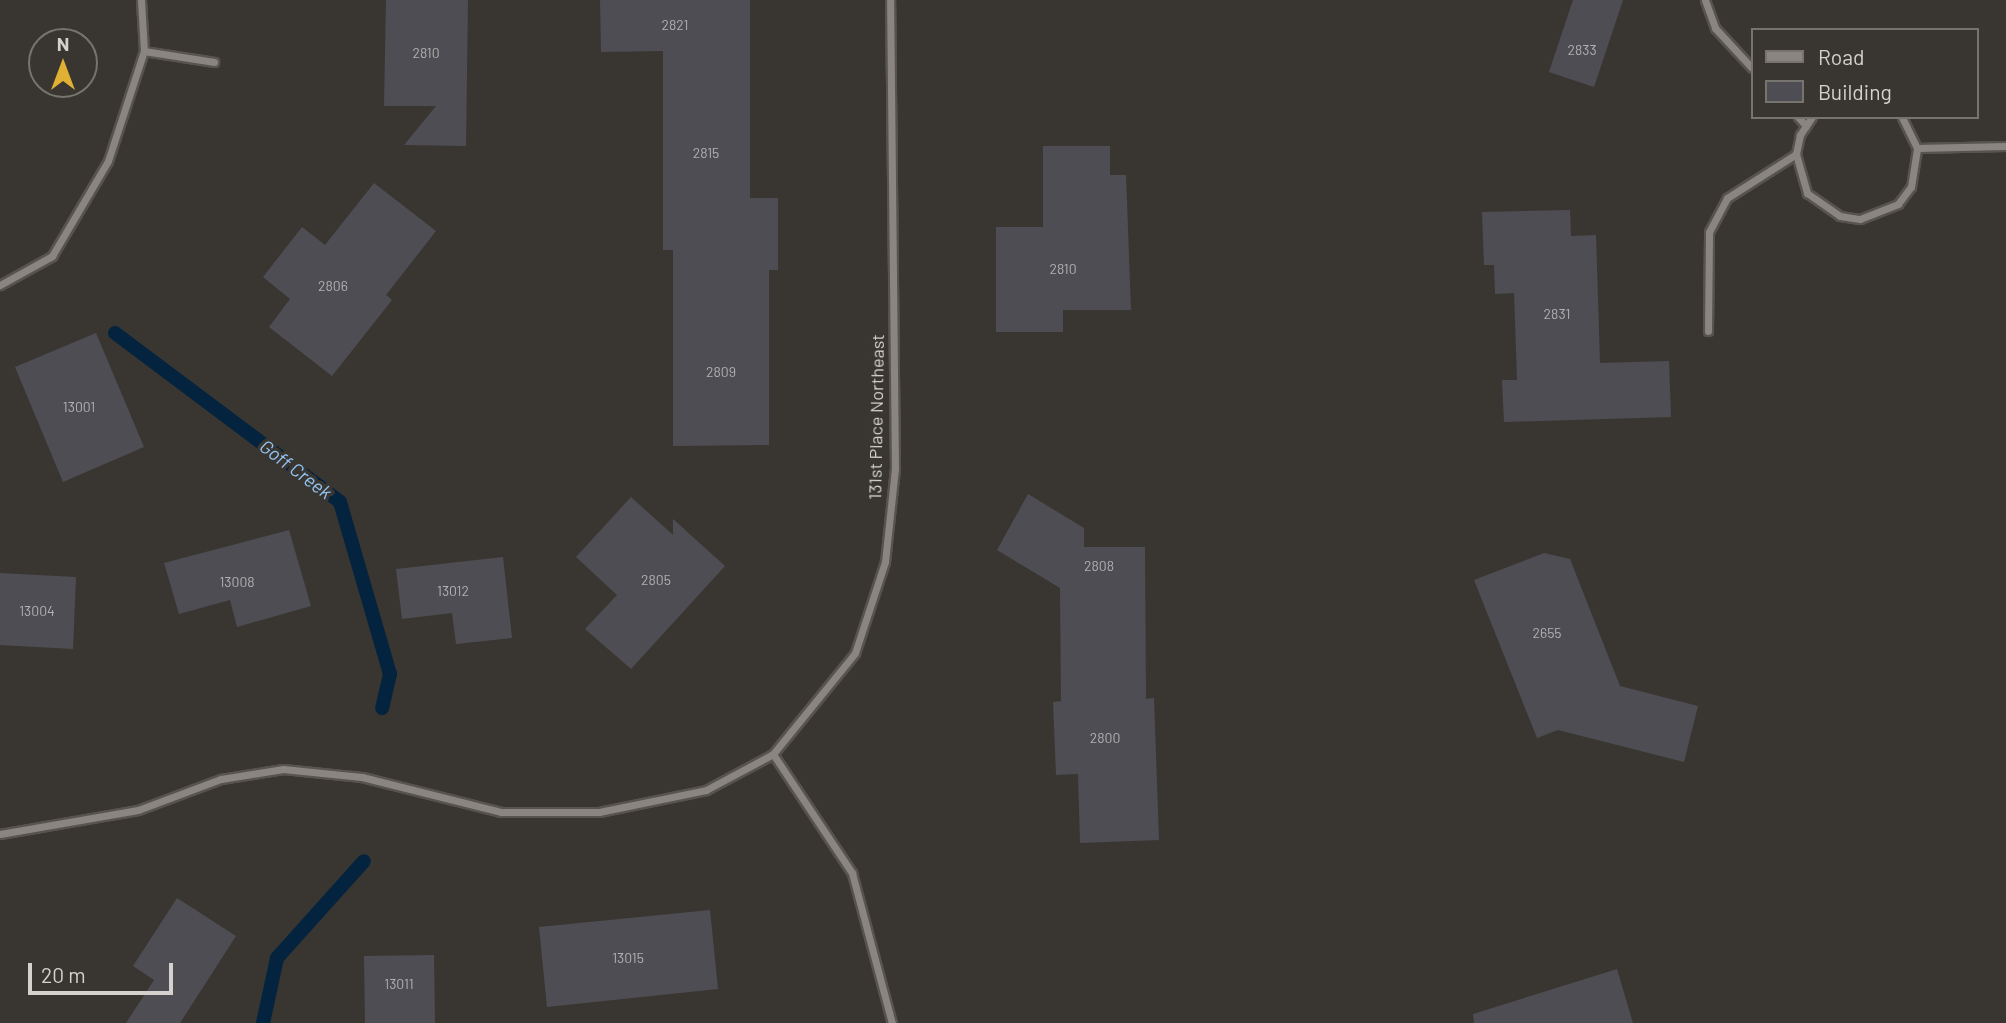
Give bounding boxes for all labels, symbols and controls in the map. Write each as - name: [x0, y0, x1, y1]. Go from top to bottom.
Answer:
- house number: 2821: [661, 17, 689, 33]
- north arrow: [28, 28, 98, 98]
- legend: [1750, 28, 1978, 119]
- text: N: [57, 32, 69, 55]
- house number: 2833: [1567, 42, 1597, 58]
- text: Road: [1818, 44, 1864, 69]
- house number: 2810: [412, 45, 440, 61]
- text: Building: [1818, 79, 1892, 104]
- house number: 2815: [693, 145, 719, 161]
- house number: 2810: [1049, 261, 1077, 277]
- house number: 2806: [318, 278, 348, 294]
- house number: 2831: [1544, 306, 1570, 322]
- street label: 131st Place Northeast: [864, 334, 888, 500]
- house number: 2809: [706, 364, 736, 380]
- house number: 13001: [63, 399, 95, 415]
- water label: Goff Creek: [255, 434, 337, 504]
- house number: 2808: [1084, 558, 1114, 574]
- house number: 2805: [641, 572, 671, 588]
- house number: 13008: [219, 574, 255, 590]
- house number: 13012: [437, 583, 469, 599]
- house number: 13004: [19, 603, 55, 619]
- house number: 2655: [1532, 625, 1562, 641]
- house number: 2800: [1090, 730, 1120, 746]
- scale bar: [32, 950, 177, 994]
- house number: 13015: [612, 950, 644, 966]
- text: 20 m: [41, 962, 86, 987]
- house number: 13011: [384, 976, 414, 992]

